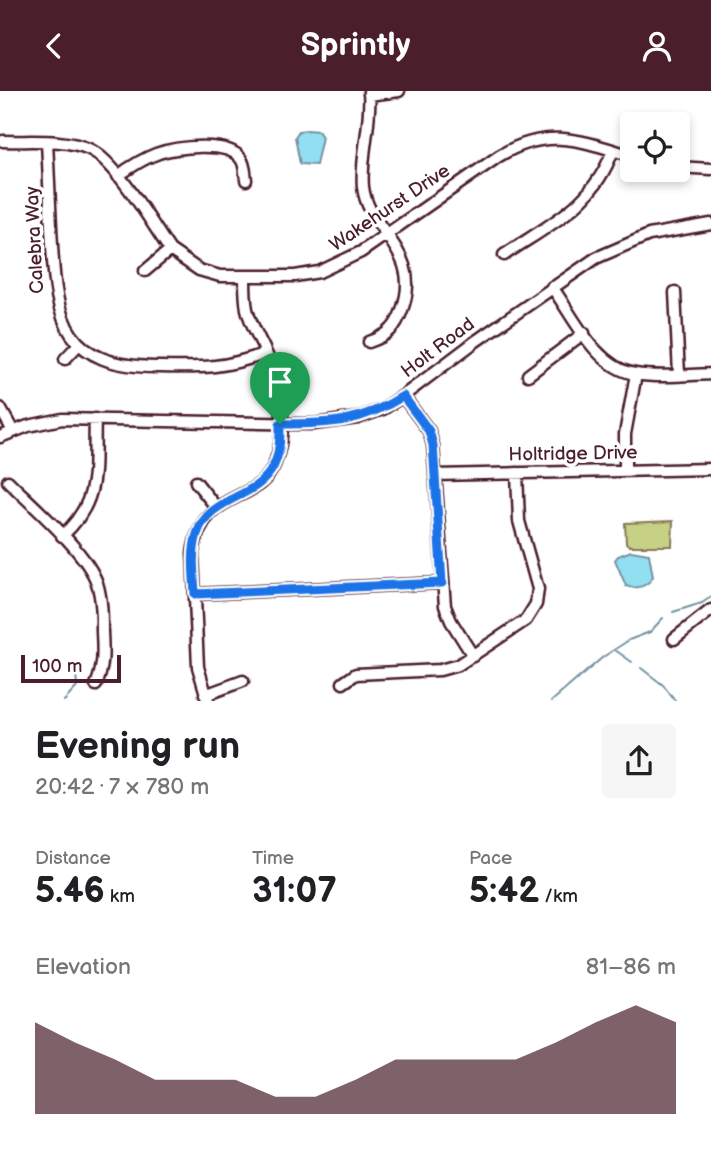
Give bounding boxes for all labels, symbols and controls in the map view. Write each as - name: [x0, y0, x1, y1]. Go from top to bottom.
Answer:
- text: Sprintly: [301, 26, 410, 65]
- icon: back: [35, 27, 73, 65]
- icon: person: [638, 27, 676, 65]
- map controls: [620, 112, 690, 182]
- button: locate: [620, 112, 690, 182]
- street label: Wakehurst Drive: [325, 159, 455, 257]
- street label: Calebra Way: [21, 185, 49, 294]
- street label: Holt Road: [397, 313, 479, 383]
- pin: [250, 352, 310, 424]
- icon: arrive: [261, 363, 299, 401]
- street label: Holtridge Drive: [508, 441, 638, 467]
- scale bar: [21, 652, 121, 684]
- text: 100 m: [32, 655, 83, 678]
- text: Evening run: [35, 724, 240, 769]
- button: share: [602, 724, 676, 798]
- text: 20:42 · 7 × 780 m: [35, 773, 209, 801]
- text: Distance: [35, 847, 111, 870]
- text: Time: [252, 847, 294, 870]
- text: Pace: [469, 847, 512, 870]
- text: 5.46: [35, 870, 105, 913]
- text: 31:07: [252, 870, 337, 913]
- text: 5:42: [469, 870, 539, 913]
- text: km: [105, 885, 135, 908]
- text: /km: [539, 885, 578, 908]
- text: Elevation: [35, 953, 131, 981]
- text: 81–86 m: [586, 953, 676, 981]

